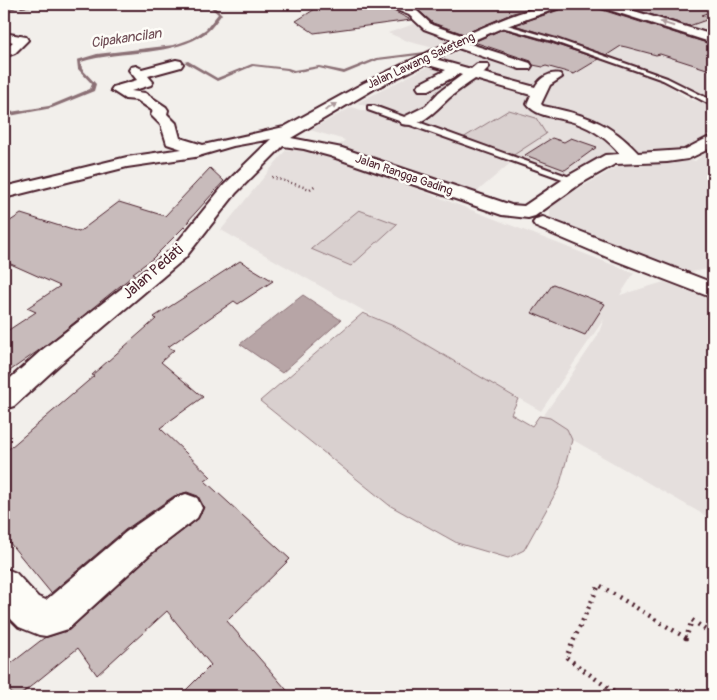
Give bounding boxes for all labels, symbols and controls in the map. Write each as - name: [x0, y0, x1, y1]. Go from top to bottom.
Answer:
- one-way arrow: [659, 20, 674, 28]
- water label: Cipakancilan: [90, 24, 163, 51]
- street label: Jalan Lawang Saketeng: [365, 30, 477, 92]
- one-way arrow: [323, 103, 338, 111]
- street label: Jalan Rangga Gading: [353, 151, 455, 199]
- street label: Jalan Pedati: [119, 240, 188, 304]

